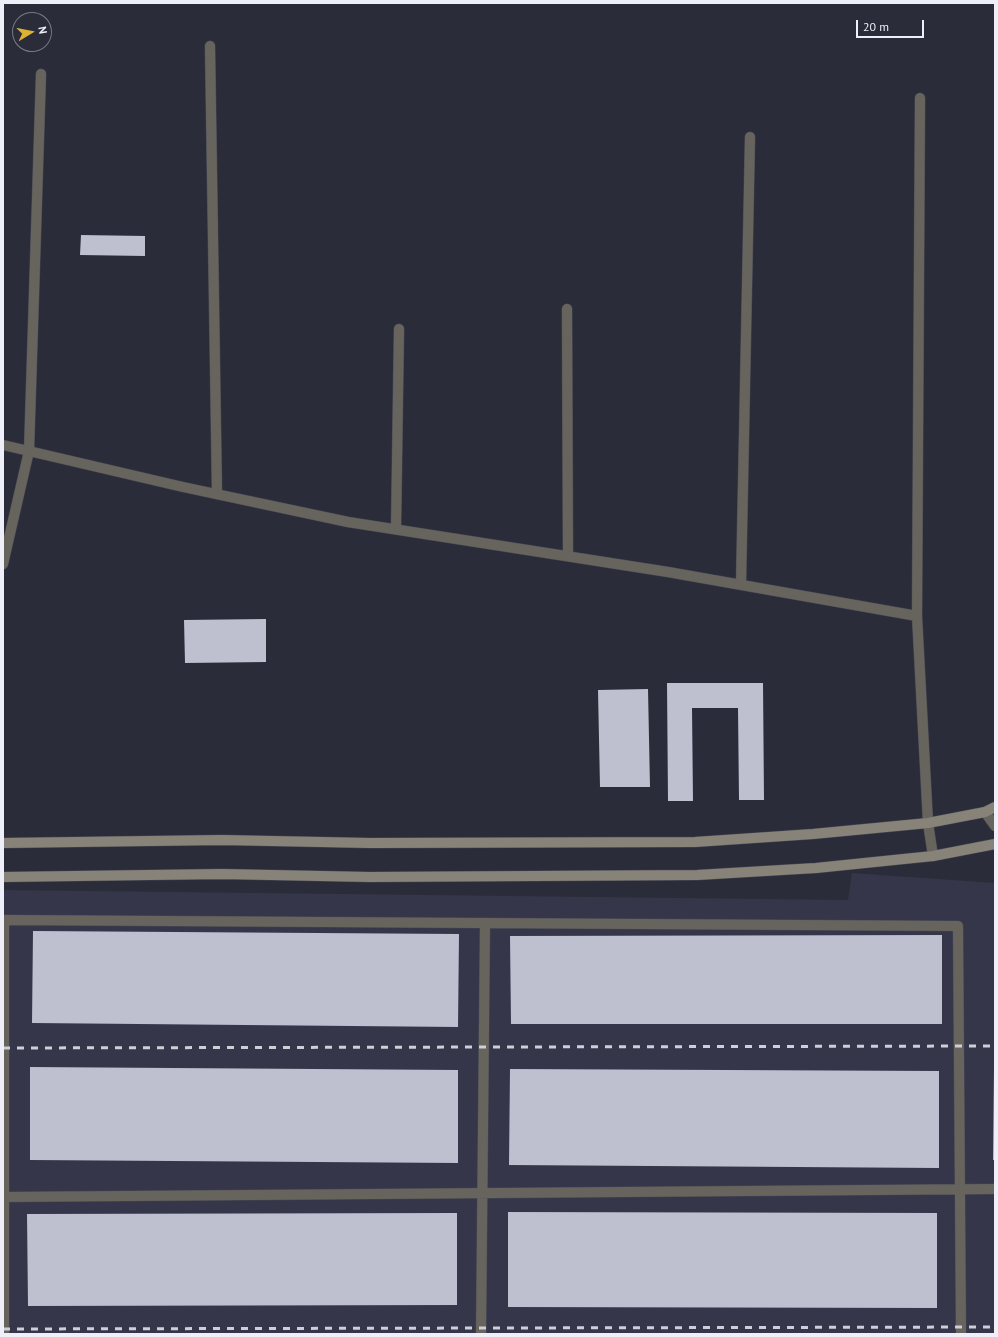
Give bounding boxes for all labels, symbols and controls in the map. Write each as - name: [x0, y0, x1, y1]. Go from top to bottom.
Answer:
- north arrow: [12, 12, 52, 52]
- scale bar: [858, 12, 926, 38]
- text: 20 m: [863, 19, 889, 34]
- text: N: [35, 25, 50, 35]

